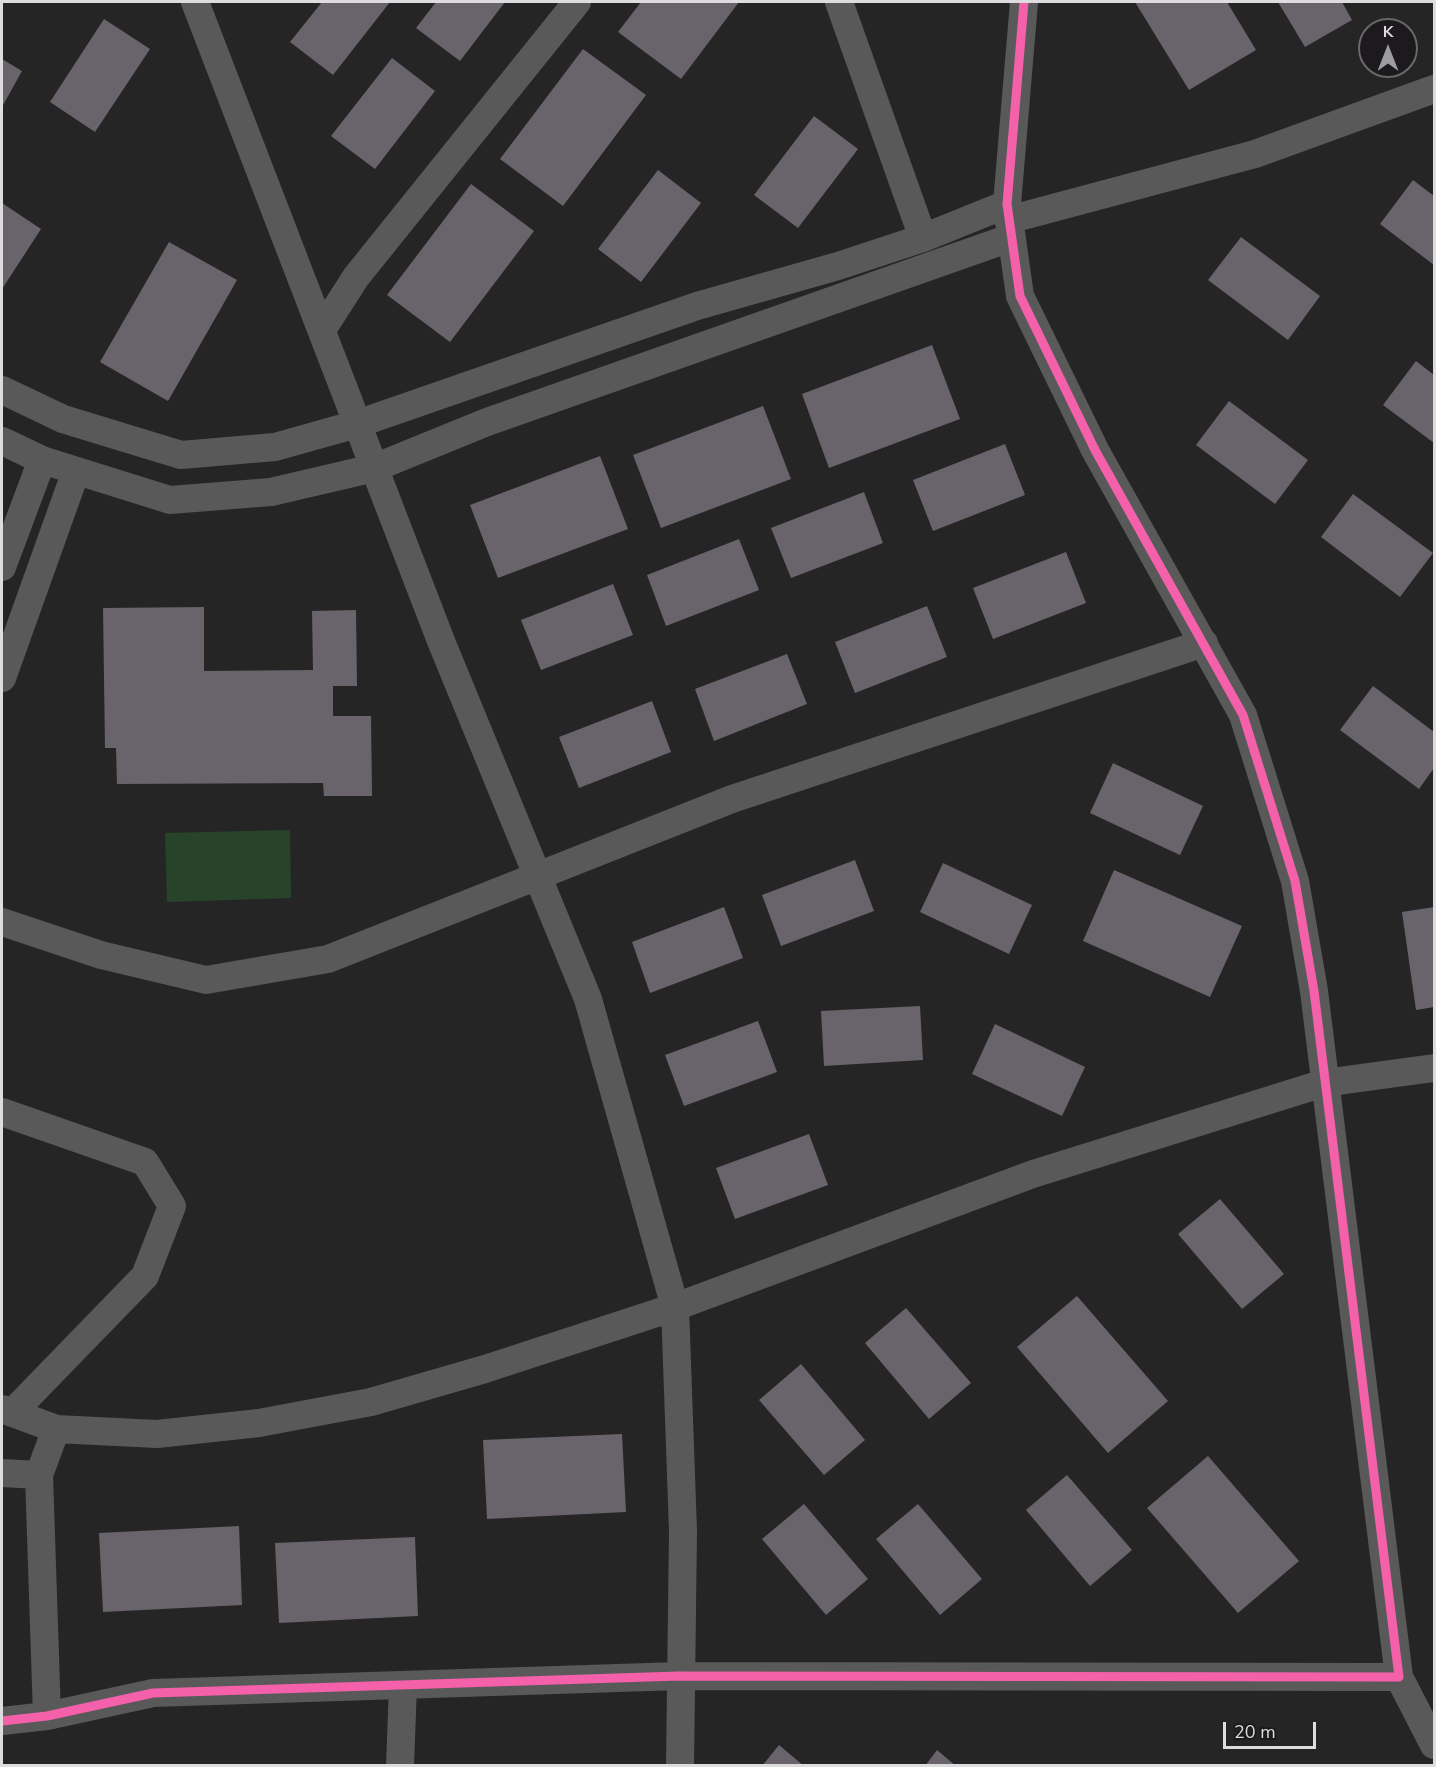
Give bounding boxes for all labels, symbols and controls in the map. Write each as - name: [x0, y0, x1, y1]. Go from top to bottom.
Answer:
- north arrow: [1358, 18, 1418, 78]
- text: K: [1383, 21, 1393, 43]
- scale bar: [1226, 1710, 1319, 1748]
- text: 20 m: [1234, 1720, 1276, 1744]

